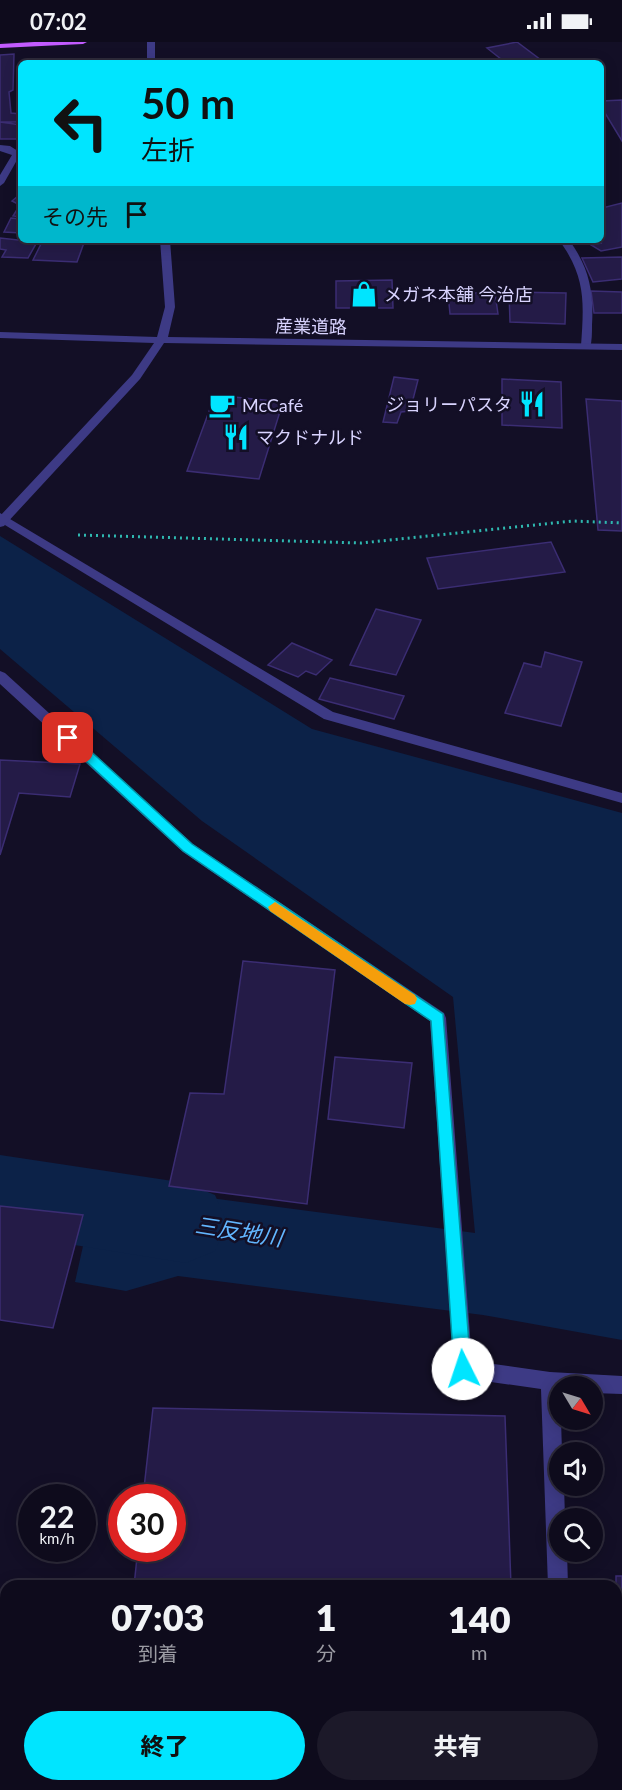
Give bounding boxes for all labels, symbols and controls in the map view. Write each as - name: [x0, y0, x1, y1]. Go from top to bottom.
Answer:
- text: 07:02: [30, 8, 87, 35]
- text: 50 m: [141, 78, 235, 128]
- icon: left: [42, 84, 120, 162]
- text: 左折: [141, 133, 195, 166]
- icon: arrive: [120, 198, 153, 231]
- text: その先: [42, 203, 108, 230]
- shop icon: メガネ本舗 今治店: [349, 279, 379, 309]
- place label: メガネ本舗 今治店: [384, 283, 533, 305]
- street label: 産業道路: [275, 314, 347, 338]
- restaurant icon: ジョリーパスタ: [517, 389, 547, 419]
- cafe icon: McCafé: [207, 390, 237, 420]
- place label: ジョリーパスタ: [386, 393, 512, 415]
- place label: McCafé: [242, 394, 303, 416]
- restaurant icon: マクドナルド: [221, 422, 251, 452]
- place label: マクドナルド: [256, 426, 364, 448]
- pin: [42, 712, 93, 763]
- icon: arrive: [51, 721, 84, 754]
- water label: 三反地川: [193, 1211, 287, 1252]
- position arrow: [431, 1337, 495, 1401]
- north arrow: [549, 1376, 603, 1430]
- map controls: [549, 1376, 603, 1562]
- button: sound: [549, 1442, 603, 1496]
- speed limit sign: 30: [108, 1484, 186, 1562]
- text: 22: [40, 1498, 74, 1534]
- button: search: [549, 1508, 603, 1562]
- text: km/h: [39, 1529, 75, 1547]
- text: 07:03: [111, 1595, 204, 1639]
- text: 1: [316, 1595, 337, 1639]
- text: 140: [448, 1597, 511, 1641]
- text: m: [471, 1640, 488, 1664]
- text: 到着: [138, 1641, 178, 1665]
- text: 分: [316, 1641, 336, 1665]
- button: 終了: [24, 1711, 305, 1780]
- button: 共有: [317, 1711, 598, 1780]

